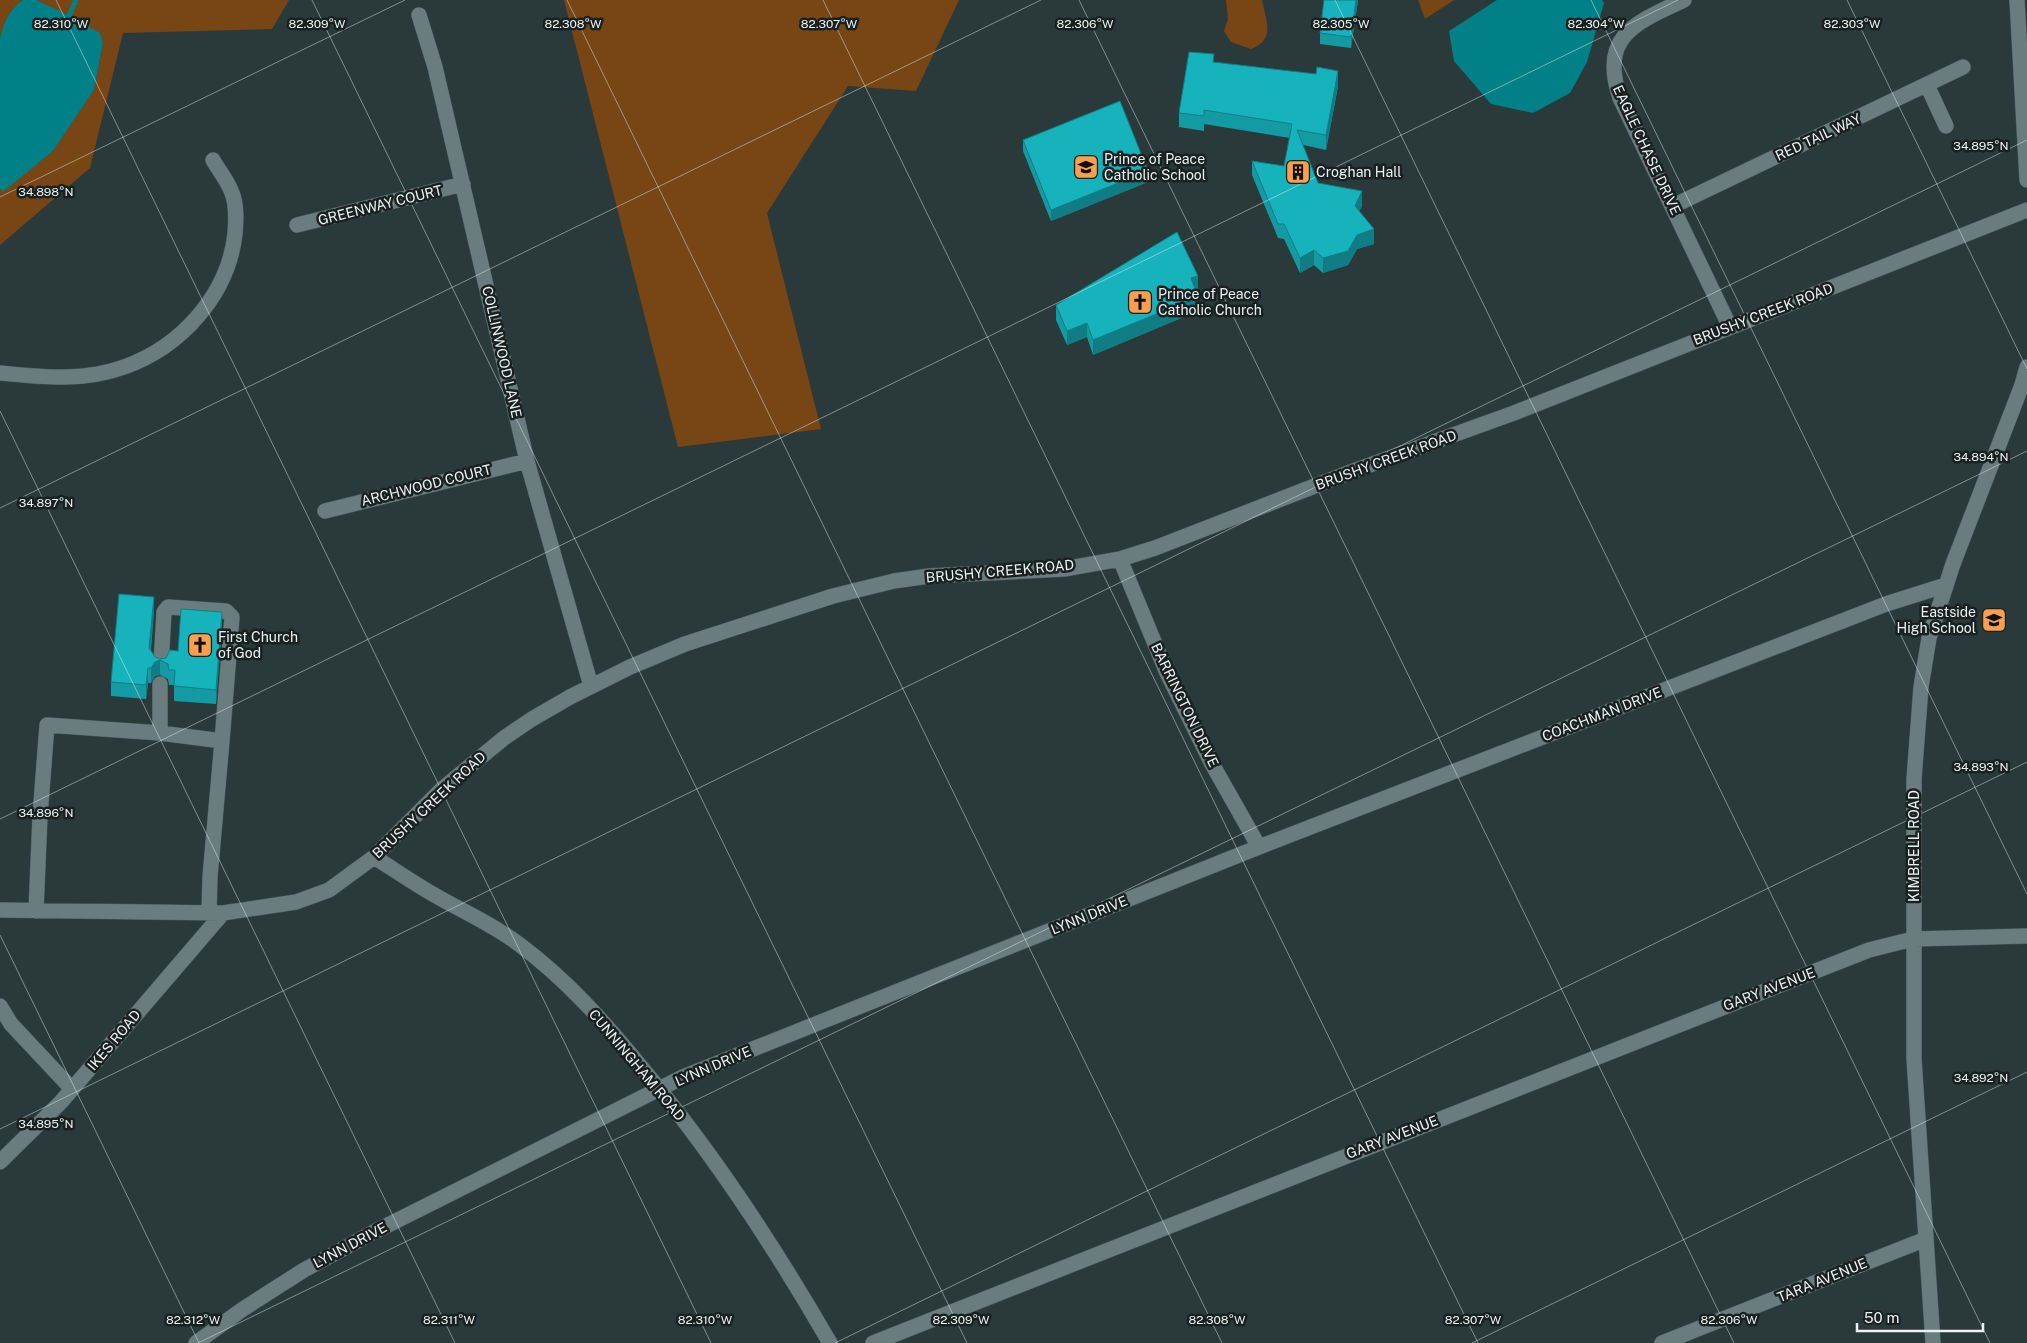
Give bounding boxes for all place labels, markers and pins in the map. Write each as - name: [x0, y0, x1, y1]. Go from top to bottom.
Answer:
- place label: Prince of Peace Catholic School: [1104, 151, 1206, 183]
- school or university icon: Prince of Peace Catholic School: [1073, 154, 1099, 180]
- building icon: Croghan Hall: [1285, 159, 1311, 185]
- place label: Croghan Hall: [1316, 164, 1402, 180]
- place label: Prince of Peace Catholic Church: [1158, 286, 1262, 318]
- church icon: Prince of Peace Catholic Church: [1127, 289, 1153, 315]
- place label: Eastside High School: [1897, 604, 1976, 636]
- school or university icon: Eastside High School: [1981, 607, 2007, 633]
- place label: First Church of God: [218, 629, 298, 661]
- church icon: First Church of God: [187, 632, 213, 658]

